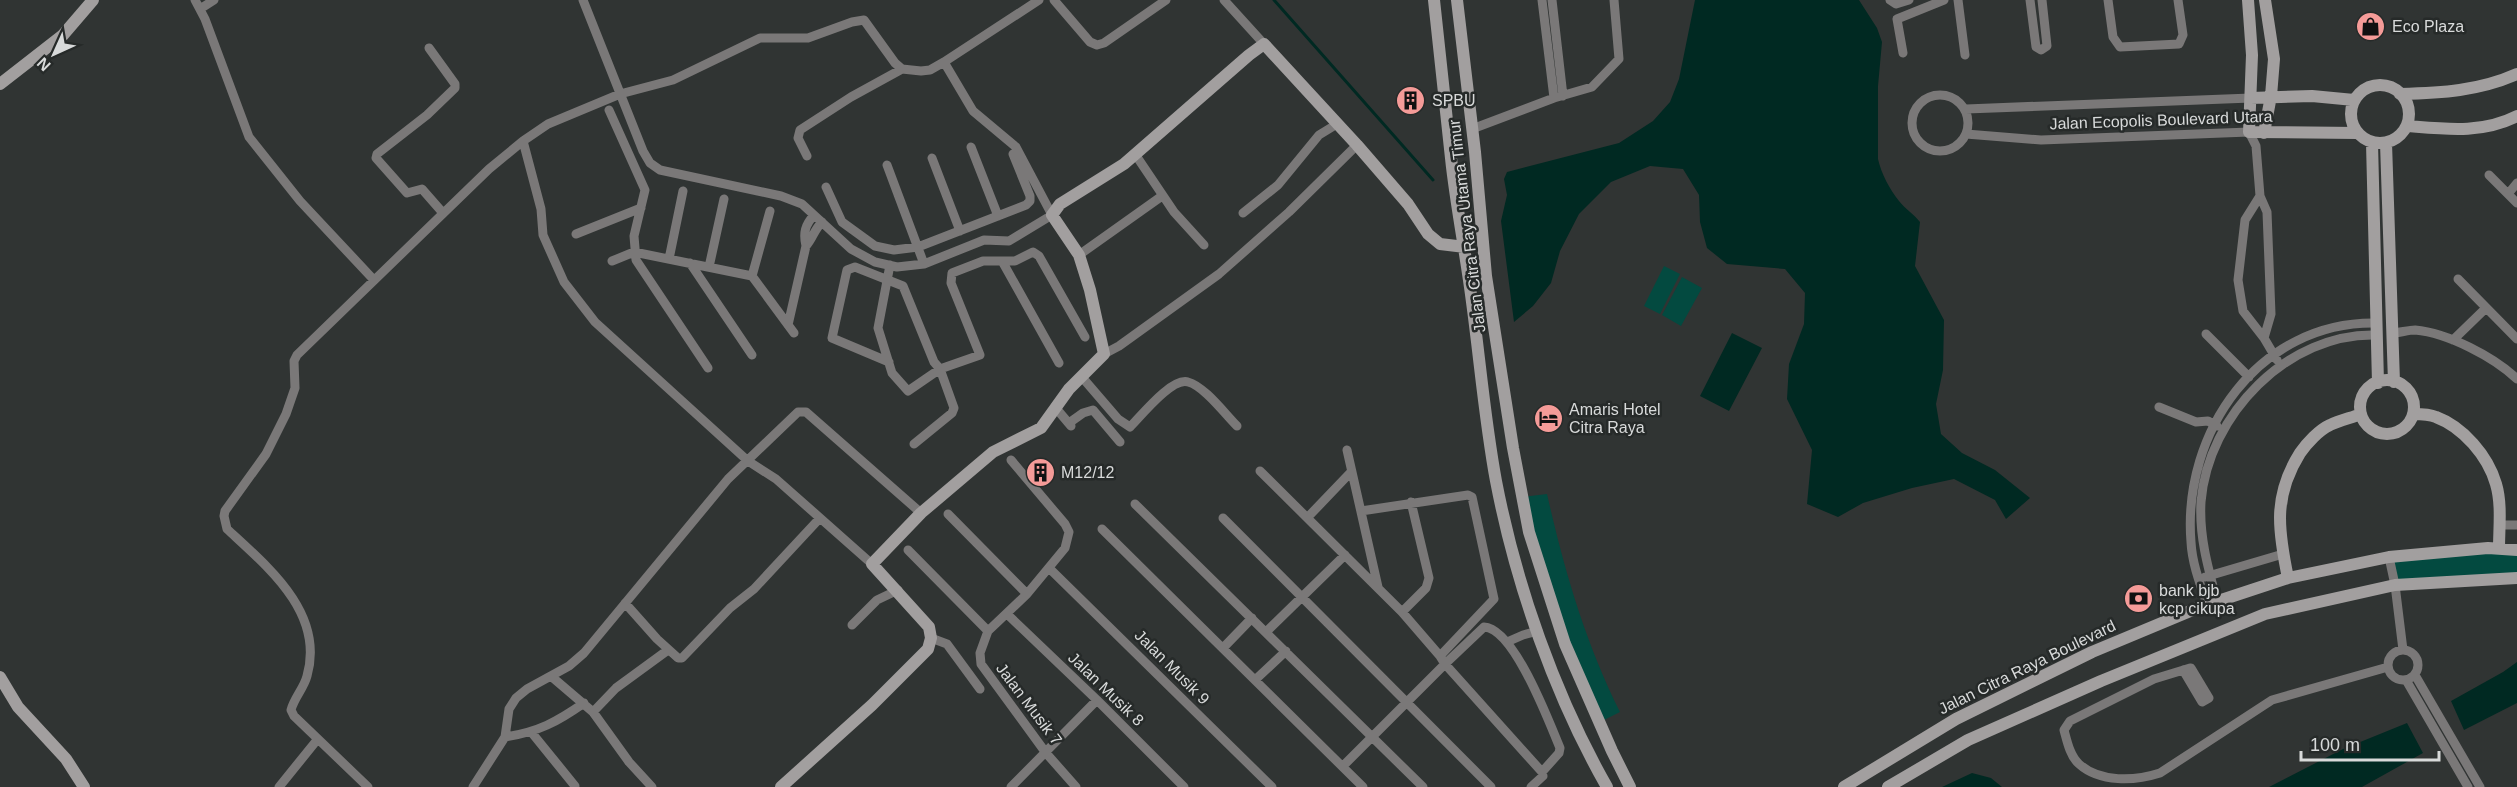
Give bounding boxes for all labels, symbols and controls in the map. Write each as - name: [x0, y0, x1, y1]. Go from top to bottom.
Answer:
- shop icon: Eco Plaza: [2355, 10, 2387, 42]
- place label: Eco Plaza: [2392, 18, 2464, 35]
- north arrow: [24, 24, 84, 84]
- text: N: [34, 54, 54, 74]
- building icon: SPBU: [1395, 84, 1427, 116]
- place label: SPBU: [1432, 92, 1476, 109]
- street label: Jalan Ecopolis Boulevard Utara: [2049, 108, 2273, 132]
- street label: Jalan Citra Raya Utama Timur: [1445, 118, 1488, 333]
- place label: Amaris Hotel Citra Raya: [1569, 401, 1661, 436]
- hotel icon: Amaris Hotel Citra Raya: [1532, 402, 1564, 434]
- building icon: M12/12: [1024, 456, 1056, 488]
- place label: M12/12: [1061, 464, 1114, 481]
- place label: bank bjb kcp cikupa: [2159, 582, 2235, 617]
- bank icon: bank bjb kcp cikupa: [2122, 583, 2154, 615]
- street label: Jalan Citra Raya Boulevard: [1936, 617, 2118, 717]
- street label: Jalan Musik 9: [1131, 626, 1213, 708]
- street label: Jalan Musik 8: [1065, 649, 1147, 729]
- street label: Jalan Musik 7: [993, 660, 1065, 748]
- scale bar: [2301, 724, 2439, 762]
- text: 100 m: [2310, 735, 2360, 755]

